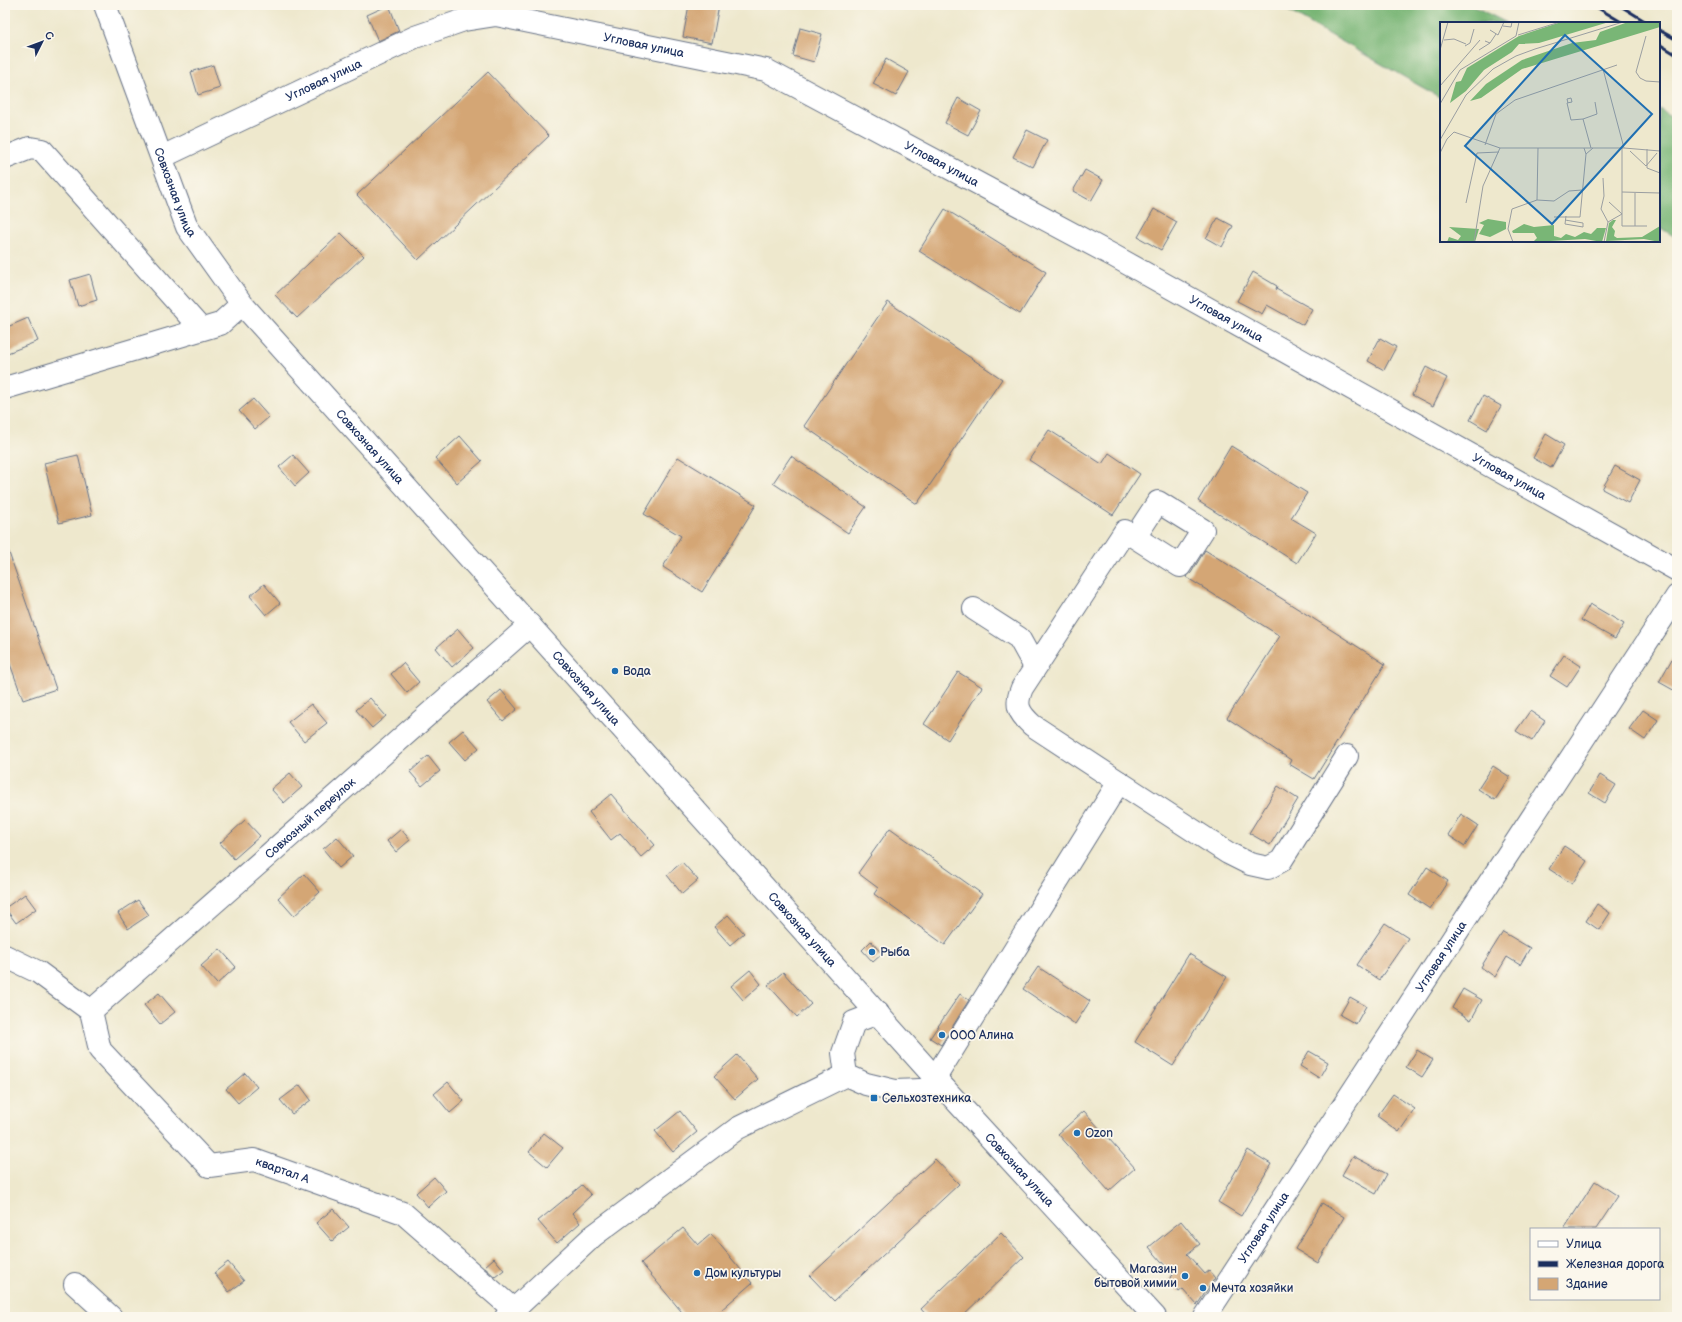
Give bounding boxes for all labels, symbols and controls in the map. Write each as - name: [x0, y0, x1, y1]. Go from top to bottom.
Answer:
- north arrow: [22, 22, 62, 62]
- inset map: [1440, 22, 1660, 242]
- text: С: [42, 28, 57, 43]
- street label: Угловая улица: [602, 30, 685, 61]
- street label: Угловая улица: [283, 56, 364, 105]
- street label: Угловая улица: [902, 138, 981, 190]
- street label: Совхозная улица: [151, 145, 199, 240]
- street label: Угловая улица: [1187, 292, 1266, 345]
- street label: Совхозная улица: [333, 406, 407, 487]
- street label: Угловая улица: [1470, 450, 1549, 503]
- street label: Совхозная улица: [549, 648, 623, 729]
- place label: Вода: [623, 664, 651, 679]
- marker: Вода: [610, 666, 620, 676]
- street label: Совхозный переулок: [262, 774, 359, 862]
- street label: Совхозная улица: [765, 889, 839, 970]
- street label: Угловая улица: [1412, 918, 1470, 995]
- place label: Рыба: [880, 945, 910, 960]
- marker: Рыба: [867, 947, 877, 957]
- place label: ООО Алина: [950, 1028, 1014, 1043]
- marker: ООО Алина: [937, 1030, 947, 1040]
- place label: Сельхозтехника: [882, 1091, 971, 1106]
- marker: Сельхозтехника: [869, 1093, 879, 1103]
- place label: Ozon: [1085, 1126, 1113, 1141]
- marker: Ozon: [1072, 1128, 1082, 1138]
- street label: Совхозная улица: [982, 1130, 1057, 1210]
- street label: квартал А: [254, 1154, 312, 1187]
- street label: Угловая улица: [1235, 1189, 1292, 1266]
- legend: [1530, 1228, 1660, 1300]
- text: Улица: [1566, 1237, 1602, 1252]
- text: Железная дорога: [1566, 1257, 1664, 1272]
- place label: Магазин бытовой химии: [1094, 1262, 1177, 1291]
- place label: Дом культуры: [705, 1266, 781, 1281]
- marker: Дом культуры: [692, 1268, 702, 1278]
- marker: Магазин бытовой химии: [1180, 1271, 1190, 1281]
- text: Здание: [1566, 1277, 1608, 1292]
- place label: Мечта хозяйки: [1211, 1281, 1293, 1296]
- marker: Мечта хозяйки: [1198, 1283, 1208, 1293]

